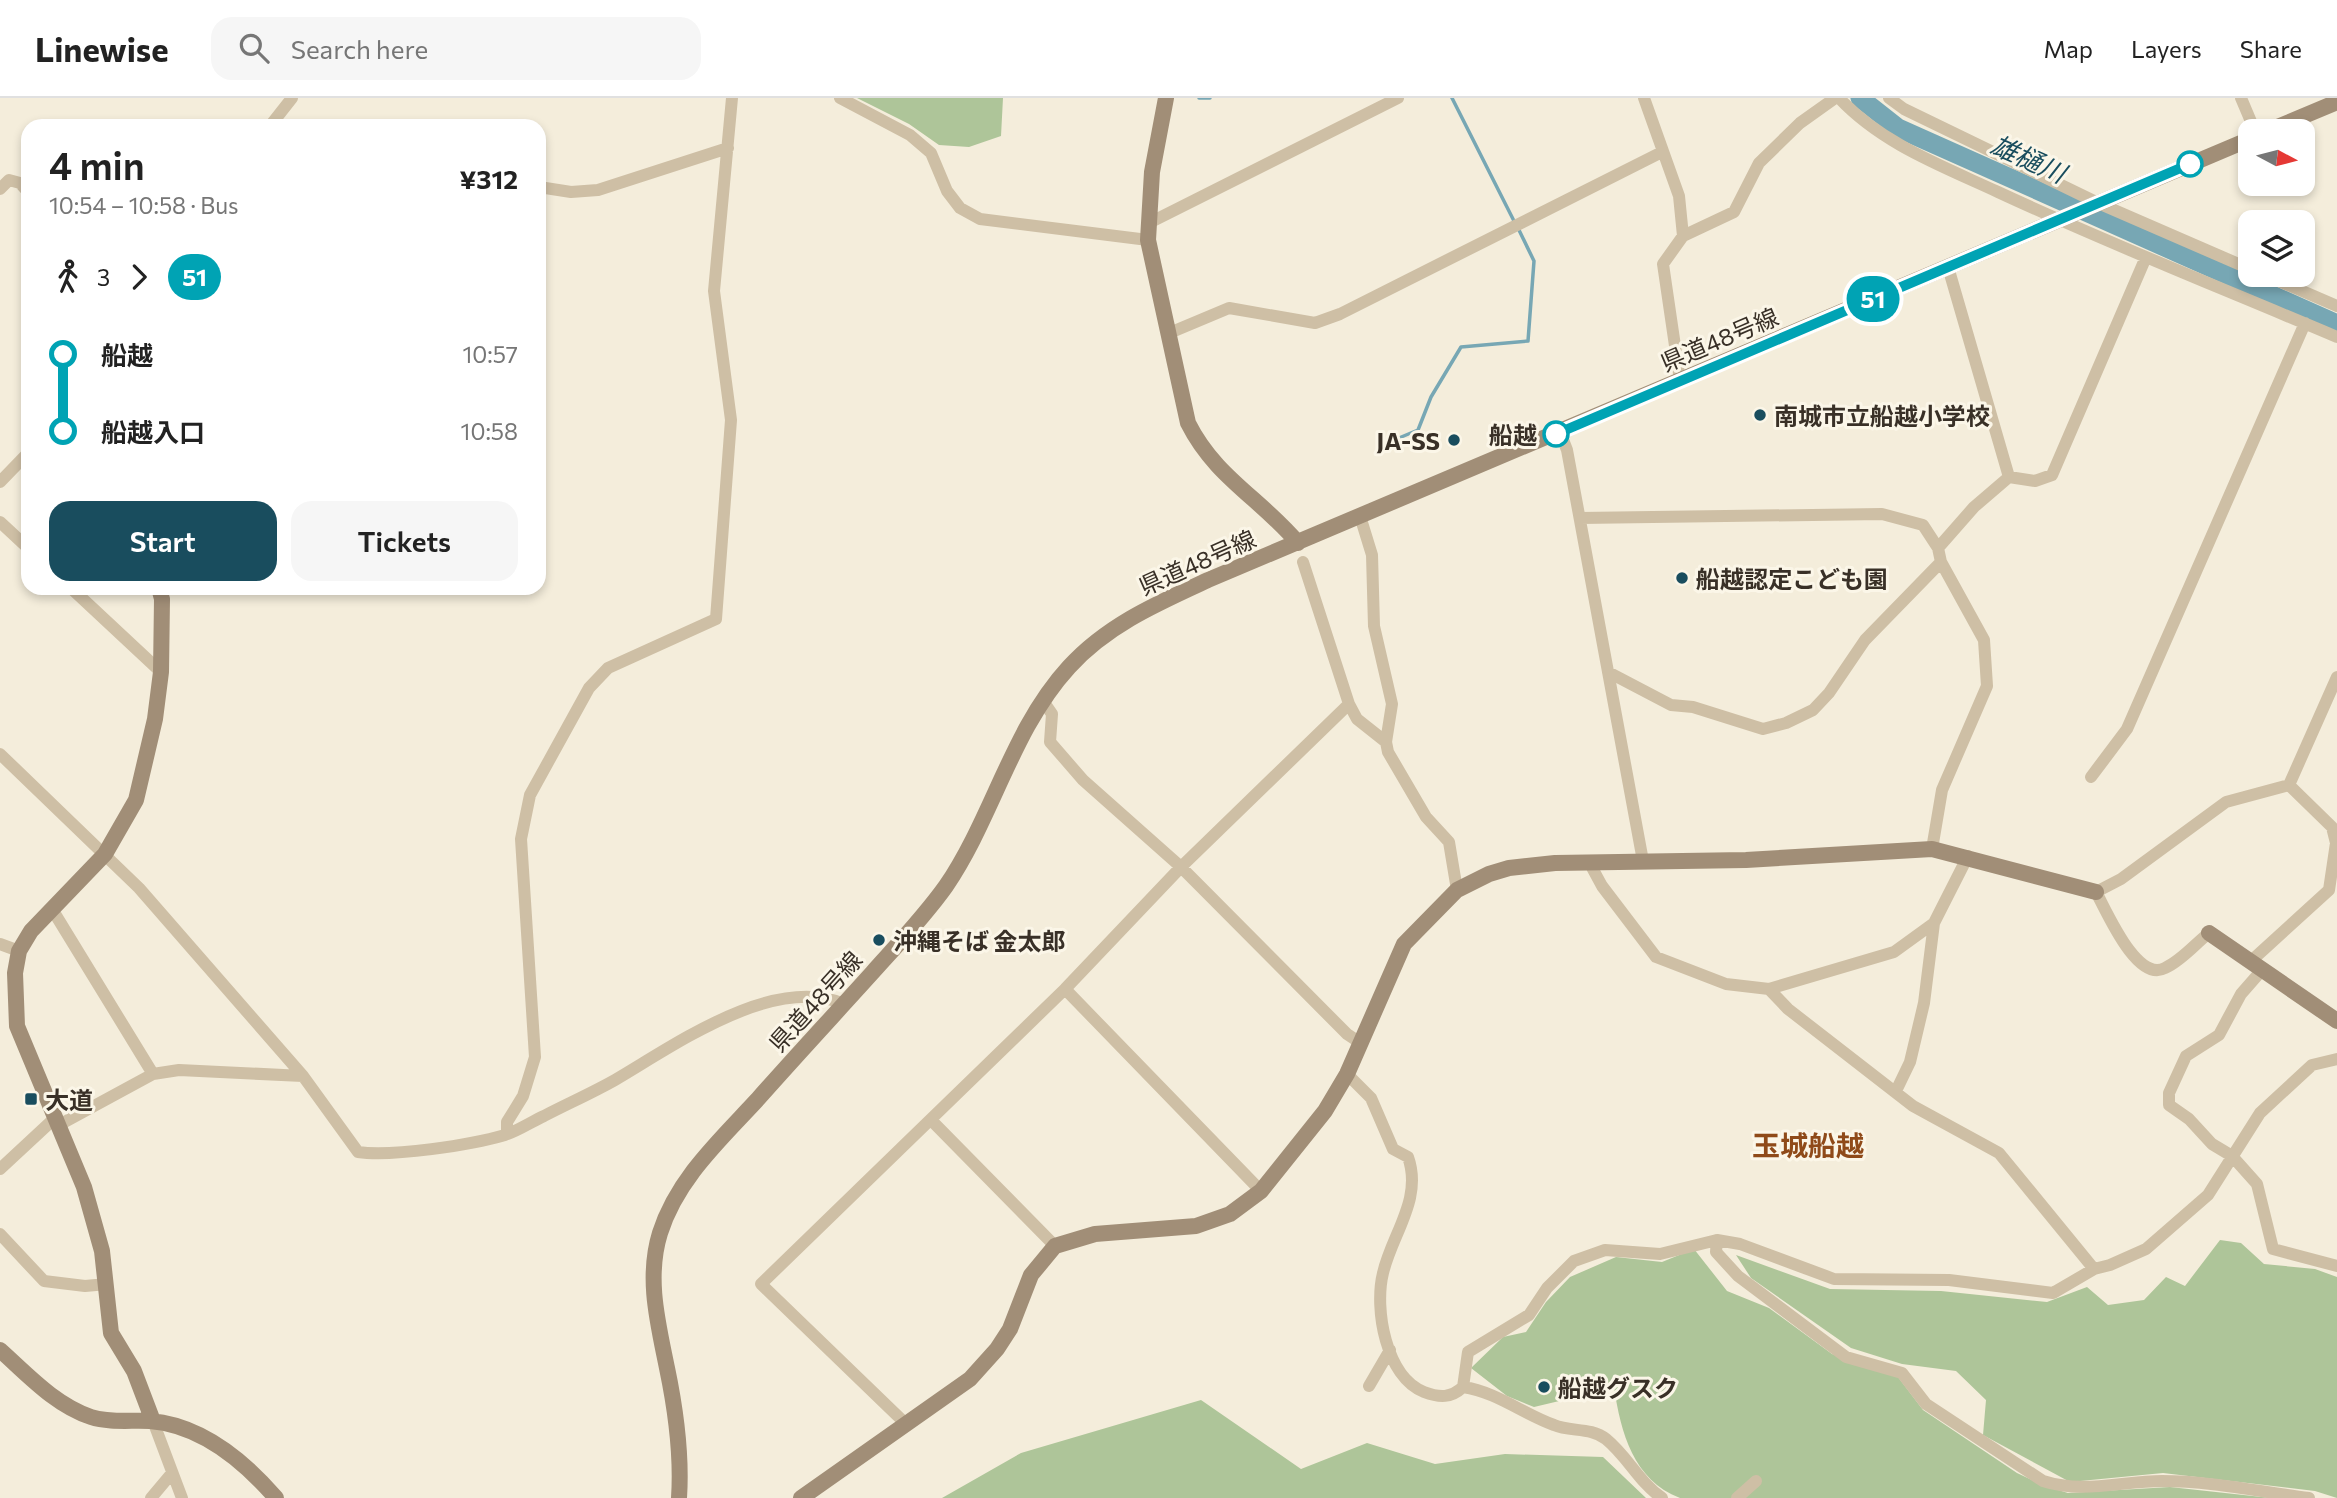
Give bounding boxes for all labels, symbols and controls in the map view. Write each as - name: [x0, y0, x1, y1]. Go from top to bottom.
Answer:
- search box: [211, 17, 701, 80]
- text: Linewise: [35, 28, 169, 69]
- icon: search: [235, 29, 273, 67]
- text: Search here: [291, 33, 428, 64]
- text: Map: [2044, 34, 2093, 63]
- text: Layers: [2131, 34, 2202, 63]
- text: Share: [2240, 34, 2302, 63]
- north arrow: [2238, 119, 2315, 196]
- map controls: [2238, 119, 2315, 287]
- water label: 雄樋川: [1987, 128, 2074, 189]
- text: 4 min: [49, 141, 145, 188]
- unlabelled marker: [2177, 151, 2203, 177]
- text: ¥312: [460, 163, 518, 194]
- text: 10:54 – 10:58 · Bus: [49, 191, 238, 219]
- button: layers: [2238, 210, 2315, 287]
- icon: walk: [49, 258, 87, 296]
- icon: forward: [120, 258, 158, 296]
- text: 51: [182, 262, 207, 291]
- text: 3: [97, 263, 110, 291]
- line badge: 51: [1842, 276, 1904, 322]
- text: 51: [1861, 284, 1885, 313]
- street label: 県道48号線: [1656, 301, 1782, 377]
- text: 船越: [101, 339, 153, 370]
- text: 10:57: [462, 340, 518, 368]
- place label: 南城市立船越小学校: [1774, 401, 1990, 430]
- marker: 南城市立船越小学校: [1752, 407, 1768, 423]
- text: 船越入口: [101, 416, 205, 447]
- text: 10:58: [461, 417, 518, 445]
- place label: 船越: [1489, 420, 1537, 449]
- marker: 船越: [1543, 421, 1569, 447]
- place label: JA-SS: [1377, 426, 1440, 455]
- marker: JA-SS: [1446, 432, 1462, 448]
- button: Start: [49, 501, 277, 581]
- button: Tickets: [291, 501, 518, 581]
- street label: 県道48号線: [1134, 523, 1260, 601]
- place label: 船越認定こども園: [1696, 564, 1888, 593]
- marker: 船越認定こども園: [1674, 570, 1690, 586]
- place label: 沖縄そば 金太郎: [893, 926, 1066, 955]
- marker: 沖縄そば 金太郎: [871, 932, 887, 948]
- street label: 県道48号線: [762, 945, 868, 1057]
- place label: 大道: [45, 1085, 93, 1114]
- marker: 大道: [23, 1091, 39, 1107]
- district label: 玉城船越: [1752, 1128, 1864, 1162]
- place label: 船越グスク: [1558, 1373, 1678, 1402]
- marker: 船越グスク: [1536, 1379, 1552, 1395]

